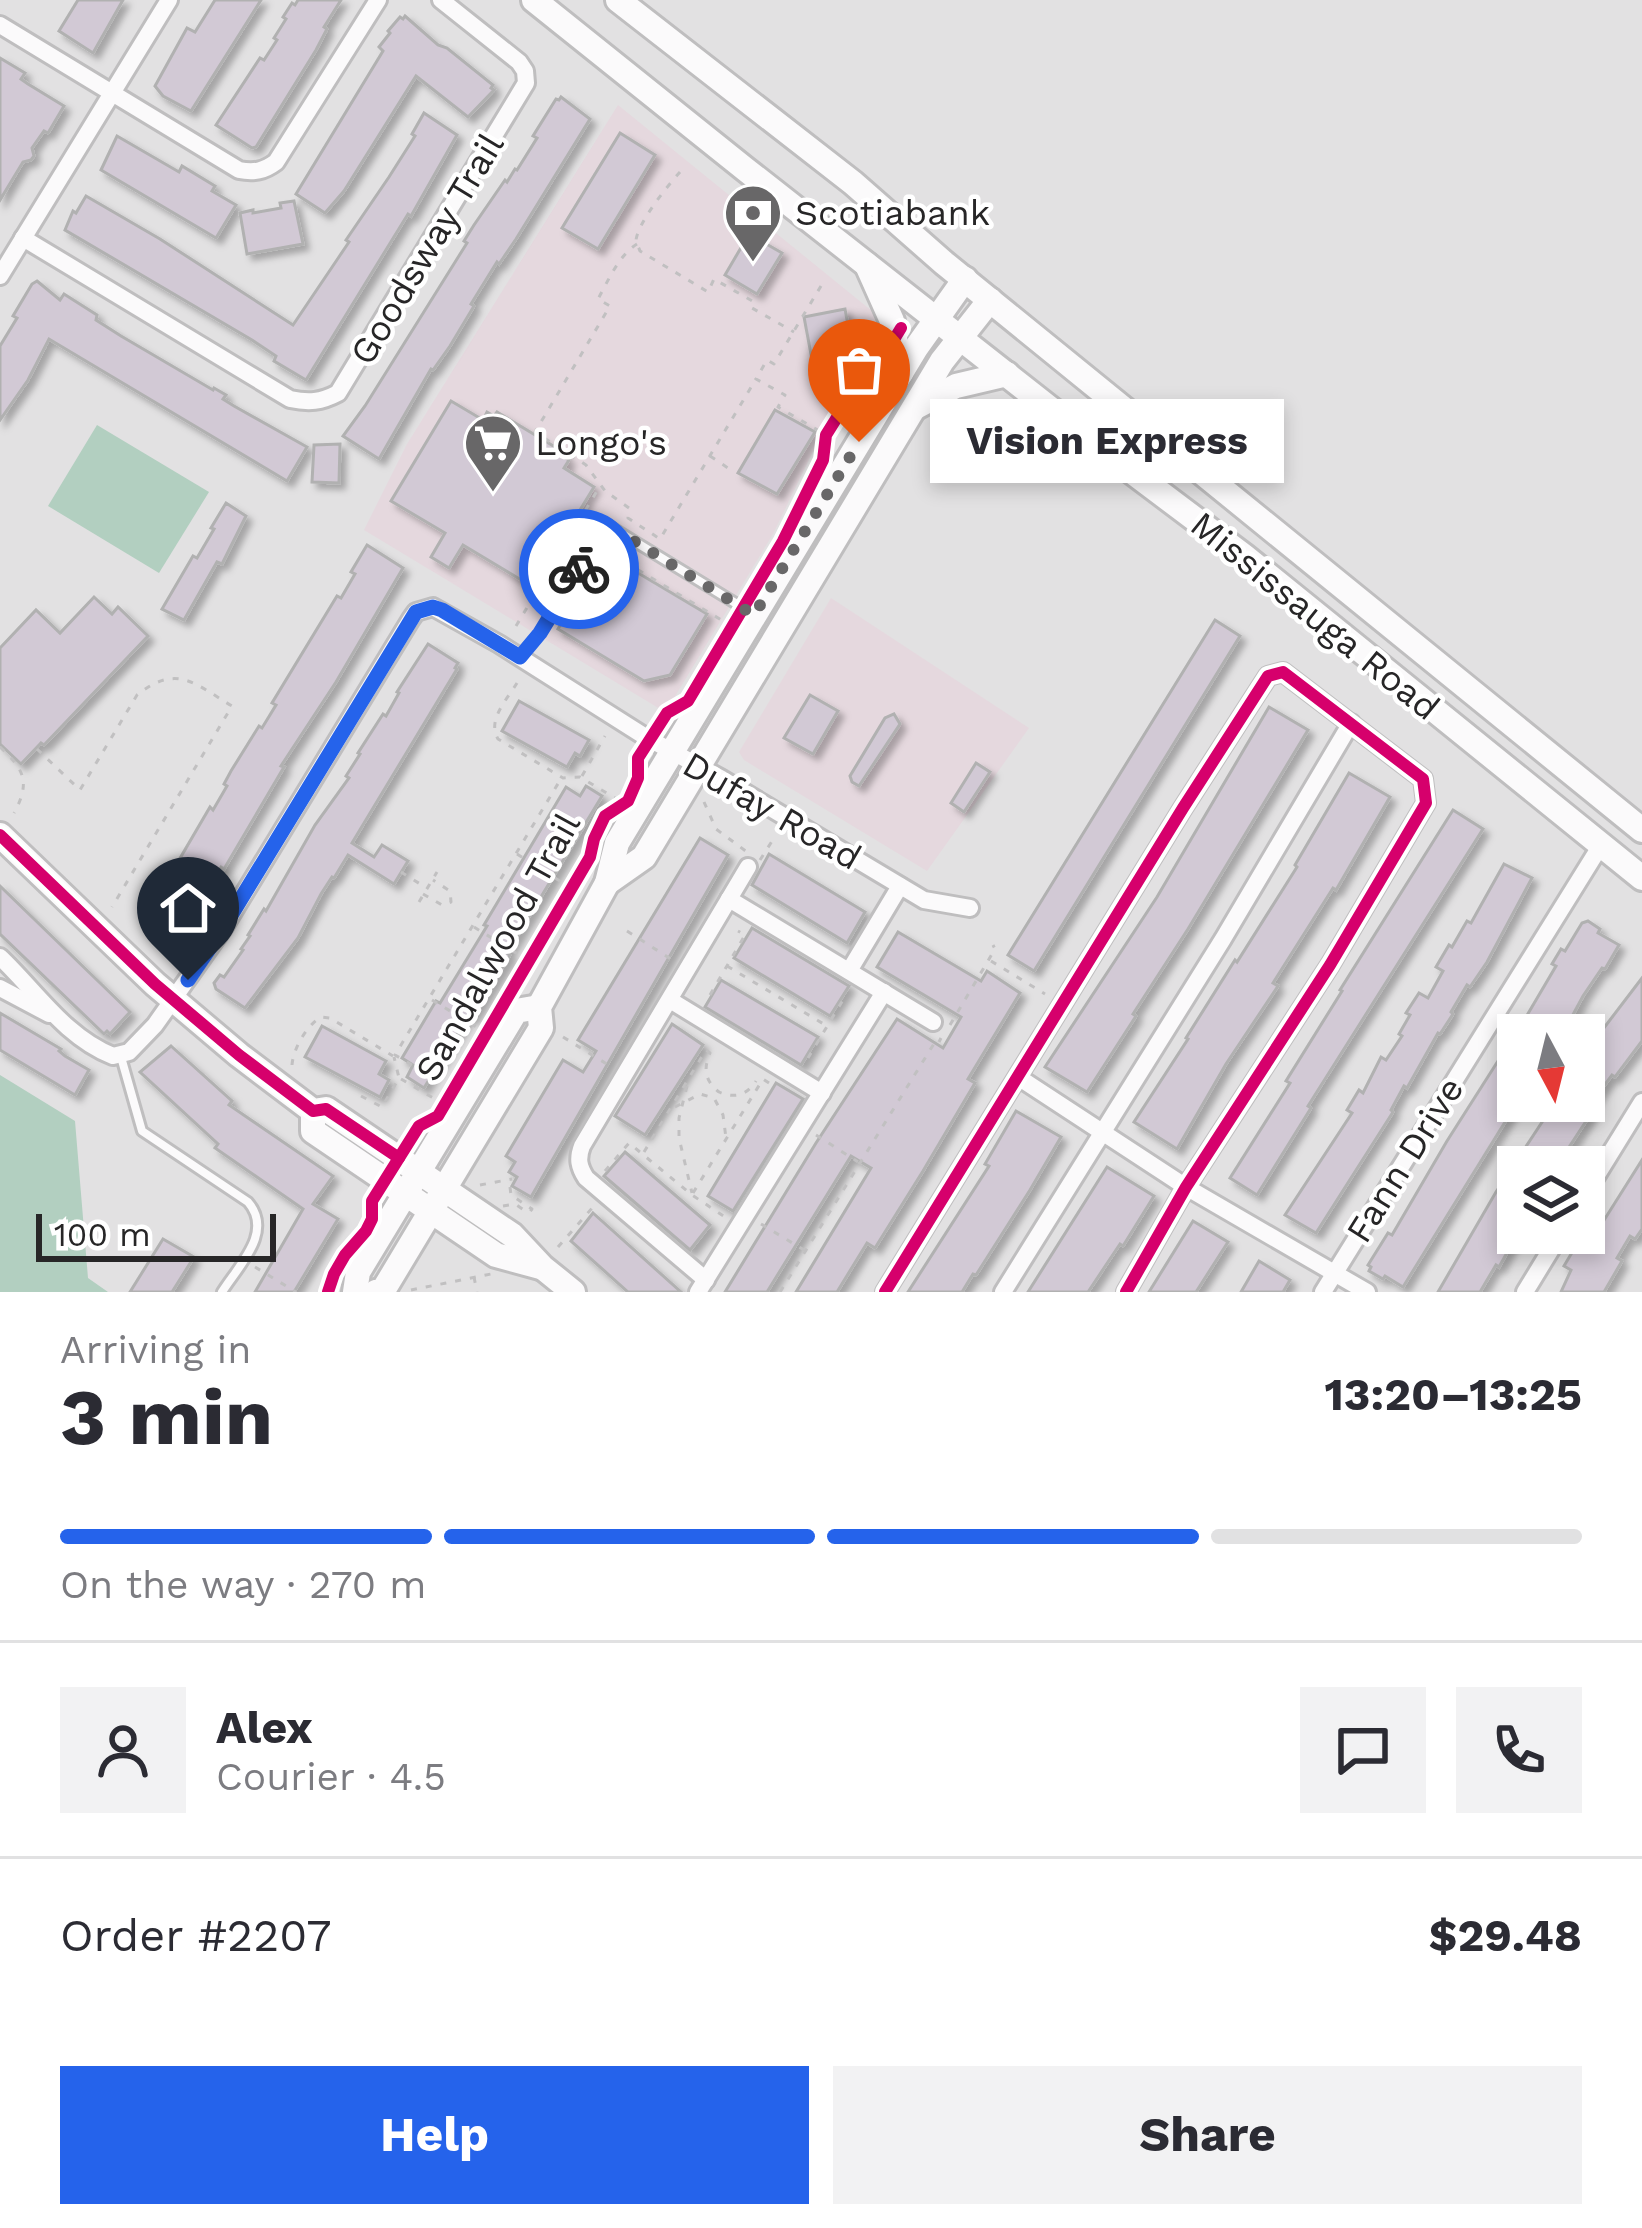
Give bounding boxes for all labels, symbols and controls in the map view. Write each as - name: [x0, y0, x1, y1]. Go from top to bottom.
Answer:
- street label: Goodsway Trail: [341, 126, 513, 372]
- bank icon: Scotiabank: [722, 182, 784, 264]
- place label: Scotiabank: [795, 192, 990, 234]
- pin: [808, 319, 910, 442]
- icon: bag: [826, 337, 892, 403]
- callout: Vision Express: [931, 400, 1285, 484]
- supermarket icon: Longo's: [462, 412, 524, 494]
- text: Vision Express: [966, 418, 1248, 463]
- place label: Longo's: [535, 422, 667, 464]
- street label: Mississauga Road: [1182, 503, 1448, 729]
- courier: [519, 509, 639, 629]
- icon: bike: [546, 536, 612, 602]
- street label: Dufay Road: [676, 743, 868, 879]
- street label: Sandalwood Trail: [407, 806, 589, 1088]
- pin: [137, 857, 239, 980]
- icon: home: [155, 875, 221, 941]
- north arrow: [1497, 1014, 1605, 1122]
- map controls: [1497, 1014, 1605, 1254]
- street label: Fann Drive: [1338, 1070, 1472, 1250]
- button: layers: [1497, 1146, 1605, 1254]
- scale bar: [36, 1208, 276, 1261]
- text: 100 m: [54, 1215, 151, 1254]
- text: Arriving in: [60, 1327, 251, 1372]
- text: 13:20–13:25: [1324, 1368, 1582, 1421]
- text: 3 min: [60, 1371, 273, 1463]
- text: On the way · 270 m: [60, 1562, 427, 1607]
- button: person: [60, 1687, 186, 1813]
- button: chat: [1300, 1687, 1426, 1813]
- button: phone: [1456, 1687, 1582, 1813]
- text: Alex: [216, 1701, 313, 1754]
- text: Courier · 4.5: [216, 1754, 446, 1799]
- text: Order #2207: [60, 1909, 332, 1962]
- text: $29.48: [1429, 1909, 1582, 1962]
- button: Help: [60, 2066, 809, 2204]
- button: Share: [833, 2066, 1582, 2204]

